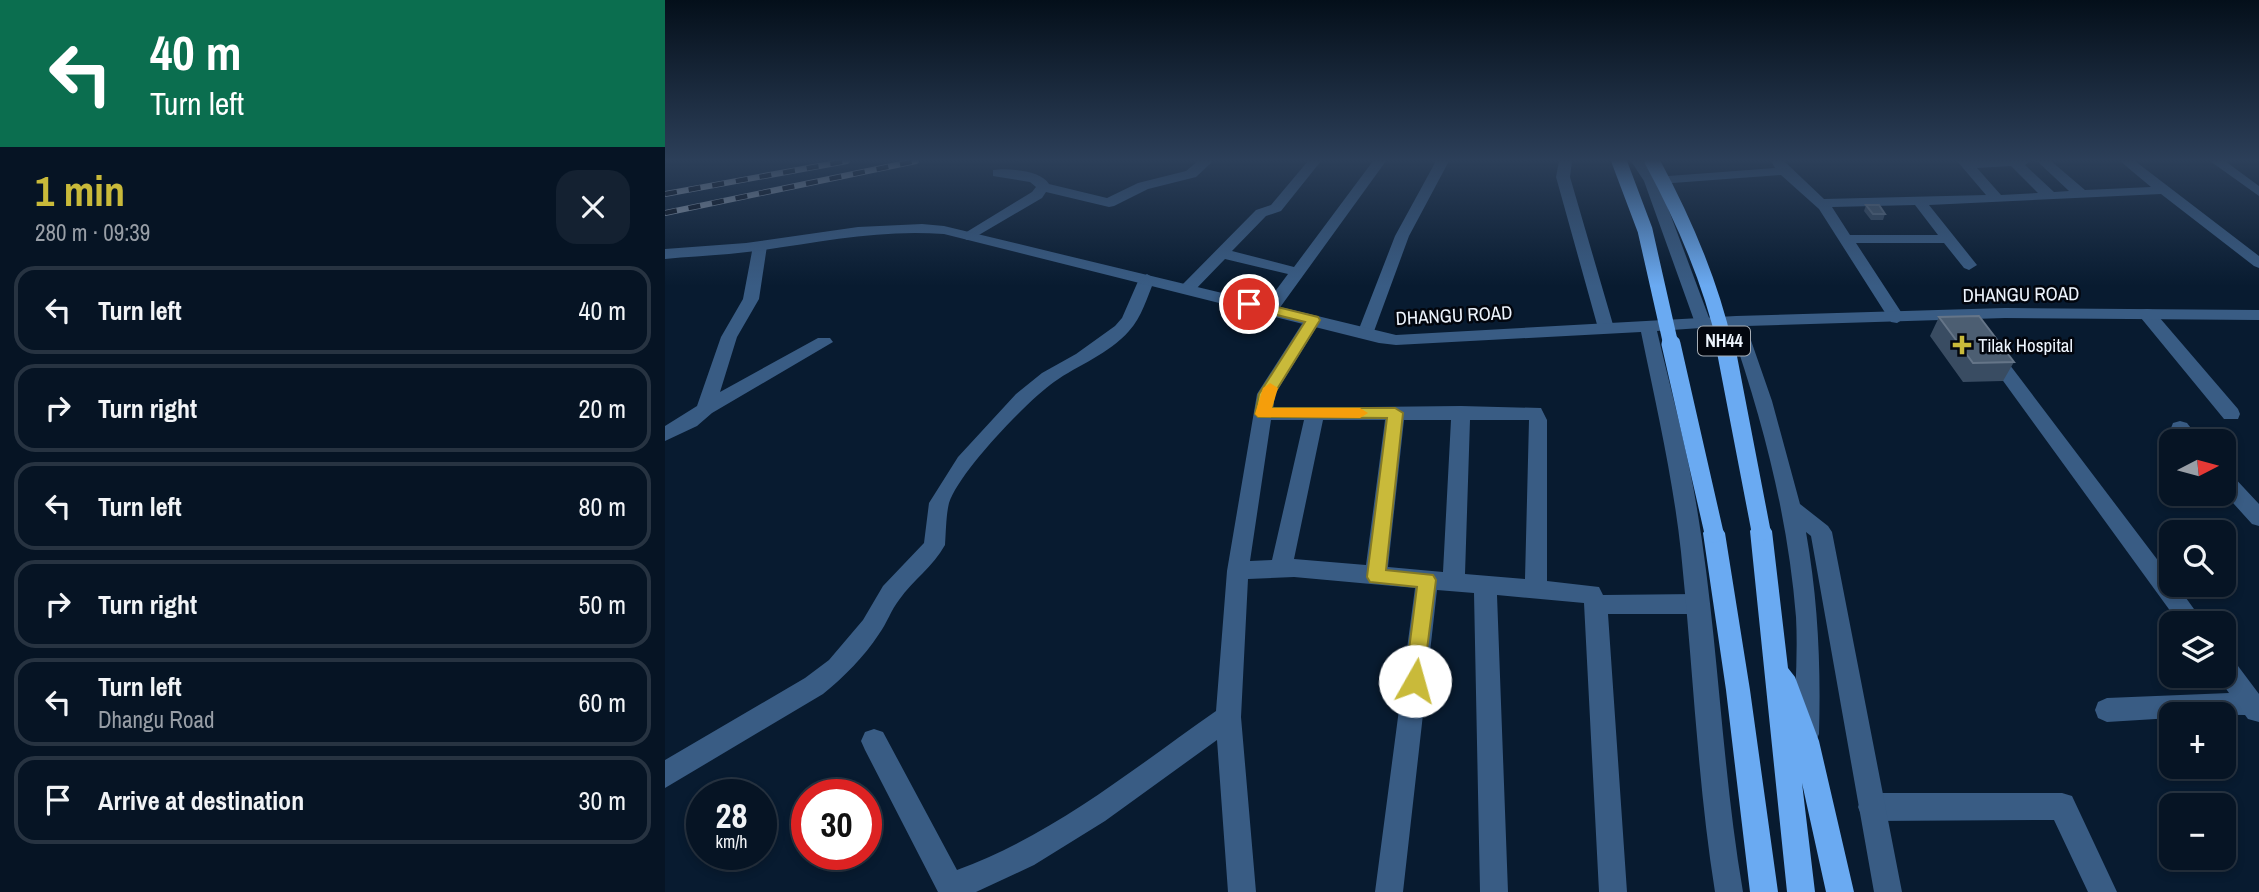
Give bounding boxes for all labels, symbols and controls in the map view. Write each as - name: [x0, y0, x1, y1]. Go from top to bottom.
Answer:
- text: 40 m: [150, 19, 242, 85]
- icon: left: [35, 28, 126, 119]
- text: Turn left: [150, 82, 244, 125]
- text: 1 min: [35, 163, 125, 219]
- button: close: [556, 170, 630, 244]
- text: 280 m · 09:39: [35, 217, 150, 248]
- pin: [1219, 274, 1279, 334]
- street label: DHANGU ROAD: [1962, 280, 2080, 308]
- icon: arrive: [1230, 285, 1268, 323]
- icon: left: [39, 291, 77, 329]
- text: Turn left: [98, 293, 182, 328]
- text: 40 m: [579, 293, 626, 328]
- street label: DHANGU ROAD: [1395, 299, 1513, 331]
- road number: NH44: [1698, 326, 1750, 356]
- place label: Tilak Hospital: [1978, 332, 2073, 358]
- marker: Tilak Hospital: [1952, 335, 1972, 355]
- icon: right: [39, 389, 77, 427]
- text: Turn right: [98, 391, 197, 426]
- text: 20 m: [579, 391, 626, 426]
- north arrow: [2159, 429, 2237, 506]
- map controls: [2159, 429, 2236, 870]
- icon: left: [39, 487, 77, 525]
- text: Turn left: [98, 489, 182, 524]
- text: 80 m: [579, 489, 626, 524]
- button: search: [2159, 520, 2236, 597]
- icon: right: [39, 585, 77, 623]
- text: Turn right: [98, 587, 197, 622]
- text: 50 m: [579, 587, 626, 622]
- button: layers: [2159, 611, 2236, 688]
- position arrow: [1378, 644, 1452, 718]
- text: Turn left: [98, 669, 182, 704]
- icon: left: [39, 683, 77, 721]
- text: 60 m: [579, 685, 626, 720]
- button: +: [2159, 702, 2236, 779]
- text: Dhangu Road: [98, 704, 214, 735]
- speed limit sign: 30: [791, 779, 882, 870]
- icon: arrive: [39, 781, 77, 819]
- text: Arrive at destination: [98, 783, 304, 818]
- text: 30 m: [579, 783, 626, 818]
- text: 28: [716, 792, 747, 839]
- button: −: [2159, 793, 2236, 870]
- text: km/h: [716, 829, 748, 854]

